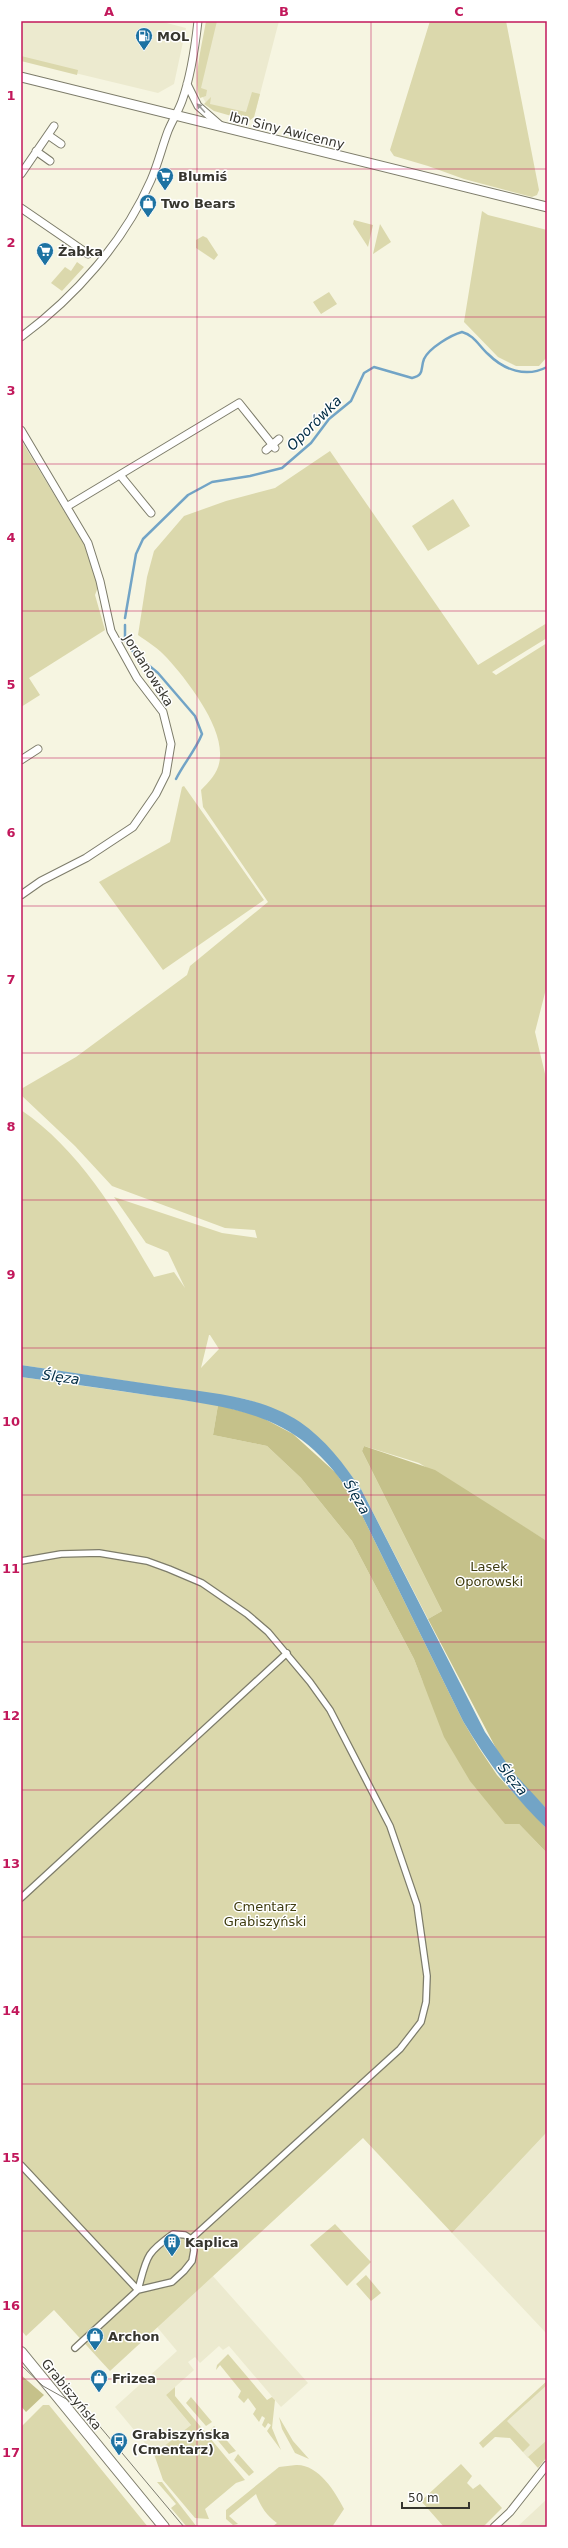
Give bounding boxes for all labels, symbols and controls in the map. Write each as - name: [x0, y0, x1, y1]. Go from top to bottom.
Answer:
- text: A: [104, 4, 114, 19]
- text: B: [279, 4, 289, 19]
- text: C: [454, 4, 464, 19]
- fuel station icon: MOL: [134, 26, 154, 51]
- place label: MOL: [157, 29, 189, 44]
- text: 1: [6, 88, 16, 103]
- one-way arrow: [196, 103, 205, 113]
- street label: Ibn Siny Awicenny: [228, 109, 346, 152]
- supermarket icon: Blumiś: [155, 166, 175, 191]
- place label: Blumiś: [178, 169, 228, 184]
- shop icon: Two Bears: [138, 193, 158, 218]
- place label: Two Bears: [161, 196, 236, 211]
- text: 2: [6, 235, 16, 250]
- supermarket icon: Żabka: [35, 241, 55, 266]
- place label: Żabka: [58, 244, 103, 259]
- text: 3: [6, 383, 16, 398]
- water label: Oporówka: [283, 392, 345, 454]
- text: 4: [6, 530, 16, 545]
- street label: Jordanowska: [120, 631, 177, 709]
- text: 5: [6, 677, 16, 692]
- text: 6: [6, 825, 16, 840]
- text: 7: [6, 972, 16, 987]
- text: 8: [6, 1119, 16, 1134]
- text: 9: [6, 1267, 16, 1282]
- water label: Ślęza: [41, 1365, 81, 1388]
- text: 10: [2, 1414, 20, 1429]
- water label: Ślęza: [341, 1476, 374, 1517]
- park label: Lasek Oporowski: [455, 1559, 523, 1589]
- text: 11: [2, 1561, 20, 1576]
- text: 12: [2, 1708, 20, 1723]
- water label: Ślęza: [495, 1759, 532, 1799]
- text: 13: [2, 1856, 20, 1871]
- park label: Cmentarz Grabiszyński: [224, 1899, 306, 1929]
- text: 14: [2, 2003, 20, 2018]
- text: 15: [2, 2150, 20, 2165]
- building icon: Kaplica: [162, 2232, 182, 2257]
- place label: Kaplica: [185, 2235, 239, 2250]
- text: 16: [2, 2298, 20, 2313]
- shop icon: Archon: [85, 2326, 105, 2351]
- place label: Archon: [108, 2329, 160, 2344]
- street label: Grabiszyńska: [38, 2356, 105, 2433]
- shop icon: Frizea: [89, 2368, 109, 2393]
- place label: Frizea: [112, 2371, 156, 2386]
- place label: Grabiszyńska (Cmentarz): [132, 2427, 230, 2457]
- bus stop icon: Grabiszyńska (Cmentarz): [109, 2431, 129, 2456]
- text: 17: [2, 2445, 20, 2460]
- scale bar: [402, 2484, 469, 2510]
- text: 50 m: [408, 2491, 439, 2505]

